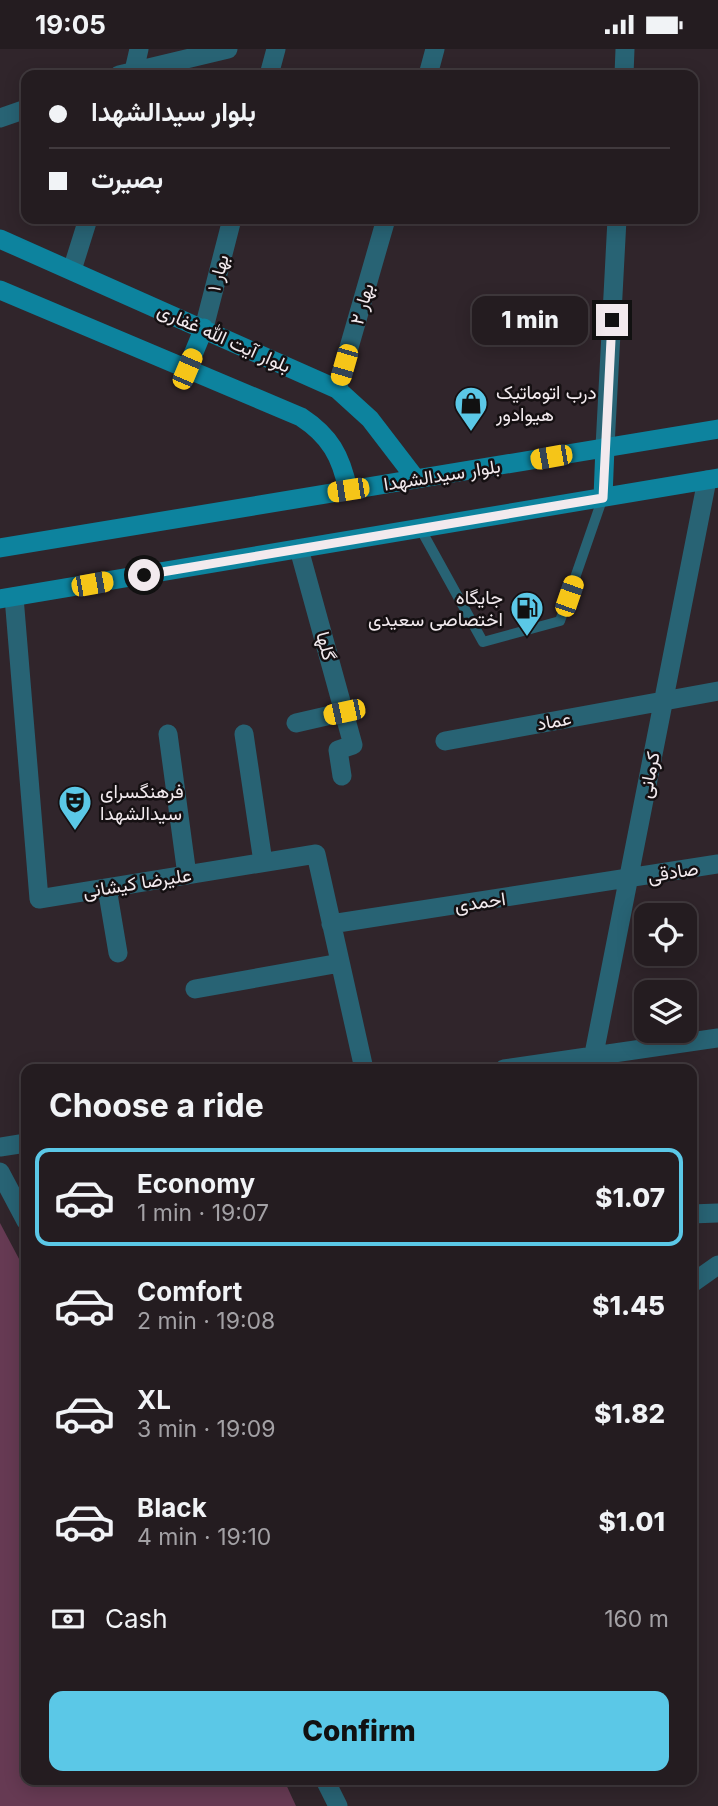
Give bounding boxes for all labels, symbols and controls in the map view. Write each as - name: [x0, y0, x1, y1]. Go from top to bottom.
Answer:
- text: 19:05: [35, 9, 106, 40]
- text: بلوار سیدالشهدا: [91, 96, 256, 127]
- text: بصیرت: [91, 163, 163, 194]
- street label: بهار ۱: [202, 252, 234, 294]
- street label: بهار ۲: [345, 281, 379, 327]
- callout: 1 min: [472, 295, 588, 345]
- street label: بلوار آیت الله غفاری: [154, 298, 294, 378]
- route end: [596, 304, 628, 336]
- text: 1 min: [501, 306, 559, 334]
- car: [329, 342, 360, 388]
- car: [170, 346, 205, 392]
- place label: درب اتوماتیک هیوادور: [495, 381, 596, 426]
- shop icon: درب اتوماتیک هیوادور: [452, 384, 490, 433]
- car: [529, 443, 574, 471]
- street label: بلوار سیدالشهدا: [382, 454, 502, 496]
- car: [326, 476, 371, 504]
- route start: [128, 559, 160, 591]
- car: [70, 570, 115, 598]
- car: [553, 573, 586, 619]
- place label: جایگاه اختصاصی سعیدی: [368, 586, 503, 631]
- fuel station icon: جایگاه اختصاصی سعیدی: [508, 589, 546, 638]
- street label: گلها: [311, 629, 341, 663]
- car: [322, 697, 367, 727]
- street label: عماد: [535, 707, 573, 735]
- street label: کرمانی: [633, 750, 665, 800]
- place label: فرهنگسرای سیدالشهدا: [100, 780, 184, 825]
- theatre icon: فرهنگسرای سیدالشهدا: [56, 783, 94, 832]
- street label: صادقی: [646, 857, 700, 887]
- street label: علیرضا کیشانی: [81, 863, 193, 903]
- street label: احمدی: [453, 887, 507, 917]
- map controls: [634, 903, 697, 1043]
- button: locate: [634, 903, 697, 966]
- button: layers: [634, 980, 697, 1043]
- text: Choose a ride: [49, 1086, 264, 1125]
- icon: car: [53, 1166, 116, 1229]
- text: Economy: [137, 1168, 255, 1199]
- text: $1.07: [595, 1182, 665, 1213]
- text: 1 min · 19:07: [137, 1199, 269, 1227]
- icon: car: [53, 1274, 116, 1337]
- text: Comfort: [137, 1276, 242, 1307]
- text: $1.45: [592, 1290, 665, 1321]
- text: 2 min · 19:08: [137, 1307, 275, 1335]
- icon: car: [53, 1382, 116, 1445]
- text: XL: [137, 1384, 171, 1415]
- text: $1.82: [594, 1398, 665, 1429]
- text: 3 min · 19:09: [137, 1415, 276, 1443]
- icon: car: [53, 1490, 116, 1553]
- text: Black: [137, 1492, 207, 1523]
- text: $1.01: [599, 1506, 665, 1537]
- text: 4 min · 19:10: [137, 1523, 271, 1551]
- icon: cash: [49, 1600, 87, 1638]
- text: Cash: [105, 1603, 168, 1634]
- text: 160 m: [604, 1605, 669, 1633]
- button: Confirm: [49, 1691, 669, 1771]

